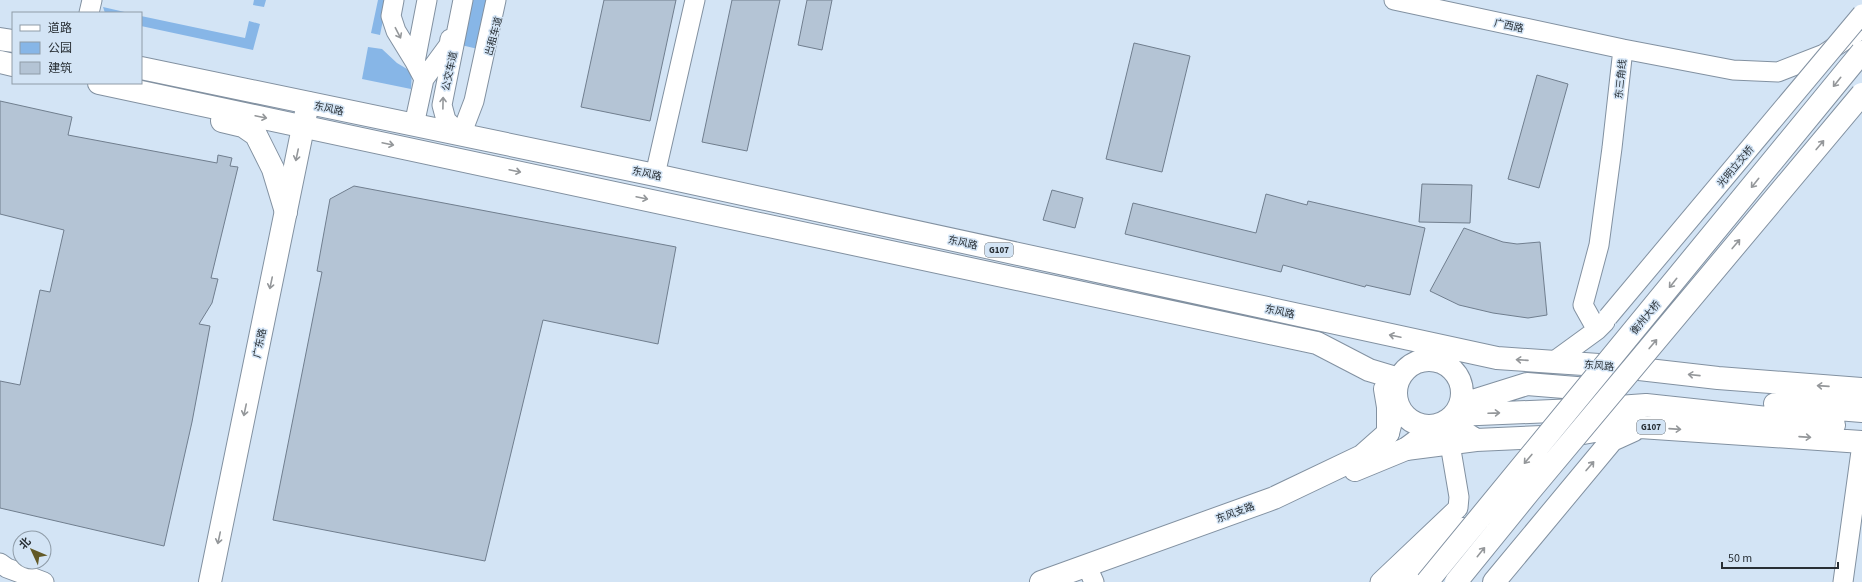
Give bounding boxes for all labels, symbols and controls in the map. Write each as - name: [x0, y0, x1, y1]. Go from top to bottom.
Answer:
- legend: [12, 12, 142, 84]
- street label: 出租车道: [482, 15, 506, 57]
- street label: 广西路: [1493, 16, 1525, 36]
- text: 道路: [48, 20, 72, 37]
- one-way arrow: [395, 26, 402, 38]
- text: 公园: [48, 40, 72, 57]
- street label: 公交车道: [439, 50, 461, 92]
- street label: 东三角线: [1612, 58, 1630, 100]
- text: 建筑: [48, 60, 72, 77]
- one-way arrow: [1833, 77, 1842, 87]
- one-way arrow: [439, 97, 447, 110]
- street label: 东风路: [313, 99, 345, 119]
- one-way arrow: [254, 113, 267, 121]
- one-way arrow: [1815, 139, 1824, 150]
- one-way arrow: [381, 140, 394, 148]
- street label: 光明立交桥: [1714, 143, 1757, 190]
- one-way arrow: [293, 149, 301, 162]
- street label: 东风路: [631, 164, 663, 184]
- one-way arrow: [508, 168, 521, 176]
- one-way arrow: [1751, 177, 1760, 188]
- one-way arrow: [635, 195, 648, 203]
- street label: 东风路: [947, 233, 979, 253]
- one-way arrow: [1732, 239, 1741, 250]
- road number: G107: [985, 243, 1013, 257]
- one-way arrow: [267, 276, 275, 289]
- one-way arrow: [1669, 278, 1677, 289]
- street label: 衡州大桥: [1628, 298, 1664, 337]
- street label: 东风路: [1264, 302, 1296, 322]
- street label: 广东路: [250, 327, 270, 359]
- one-way arrow: [1389, 331, 1402, 339]
- one-way arrow: [1648, 339, 1657, 349]
- one-way arrow: [1516, 356, 1529, 363]
- street label: 东风路: [1583, 358, 1614, 374]
- one-way arrow: [1687, 372, 1700, 379]
- one-way arrow: [1817, 382, 1830, 389]
- one-way arrow: [241, 403, 249, 416]
- one-way arrow: [1487, 409, 1500, 417]
- road number: G107: [1637, 420, 1665, 434]
- one-way arrow: [1668, 425, 1681, 432]
- one-way arrow: [1798, 434, 1811, 441]
- one-way arrow: [1523, 454, 1532, 465]
- one-way arrow: [1585, 461, 1594, 471]
- street label: 东风支路: [1214, 500, 1257, 526]
- north arrow: [12, 530, 52, 570]
- one-way arrow: [215, 531, 223, 544]
- text: 北: [16, 534, 34, 553]
- scale bar: [1722, 544, 1838, 570]
- one-way arrow: [1476, 546, 1485, 557]
- text: 50 m: [1728, 550, 1752, 567]

